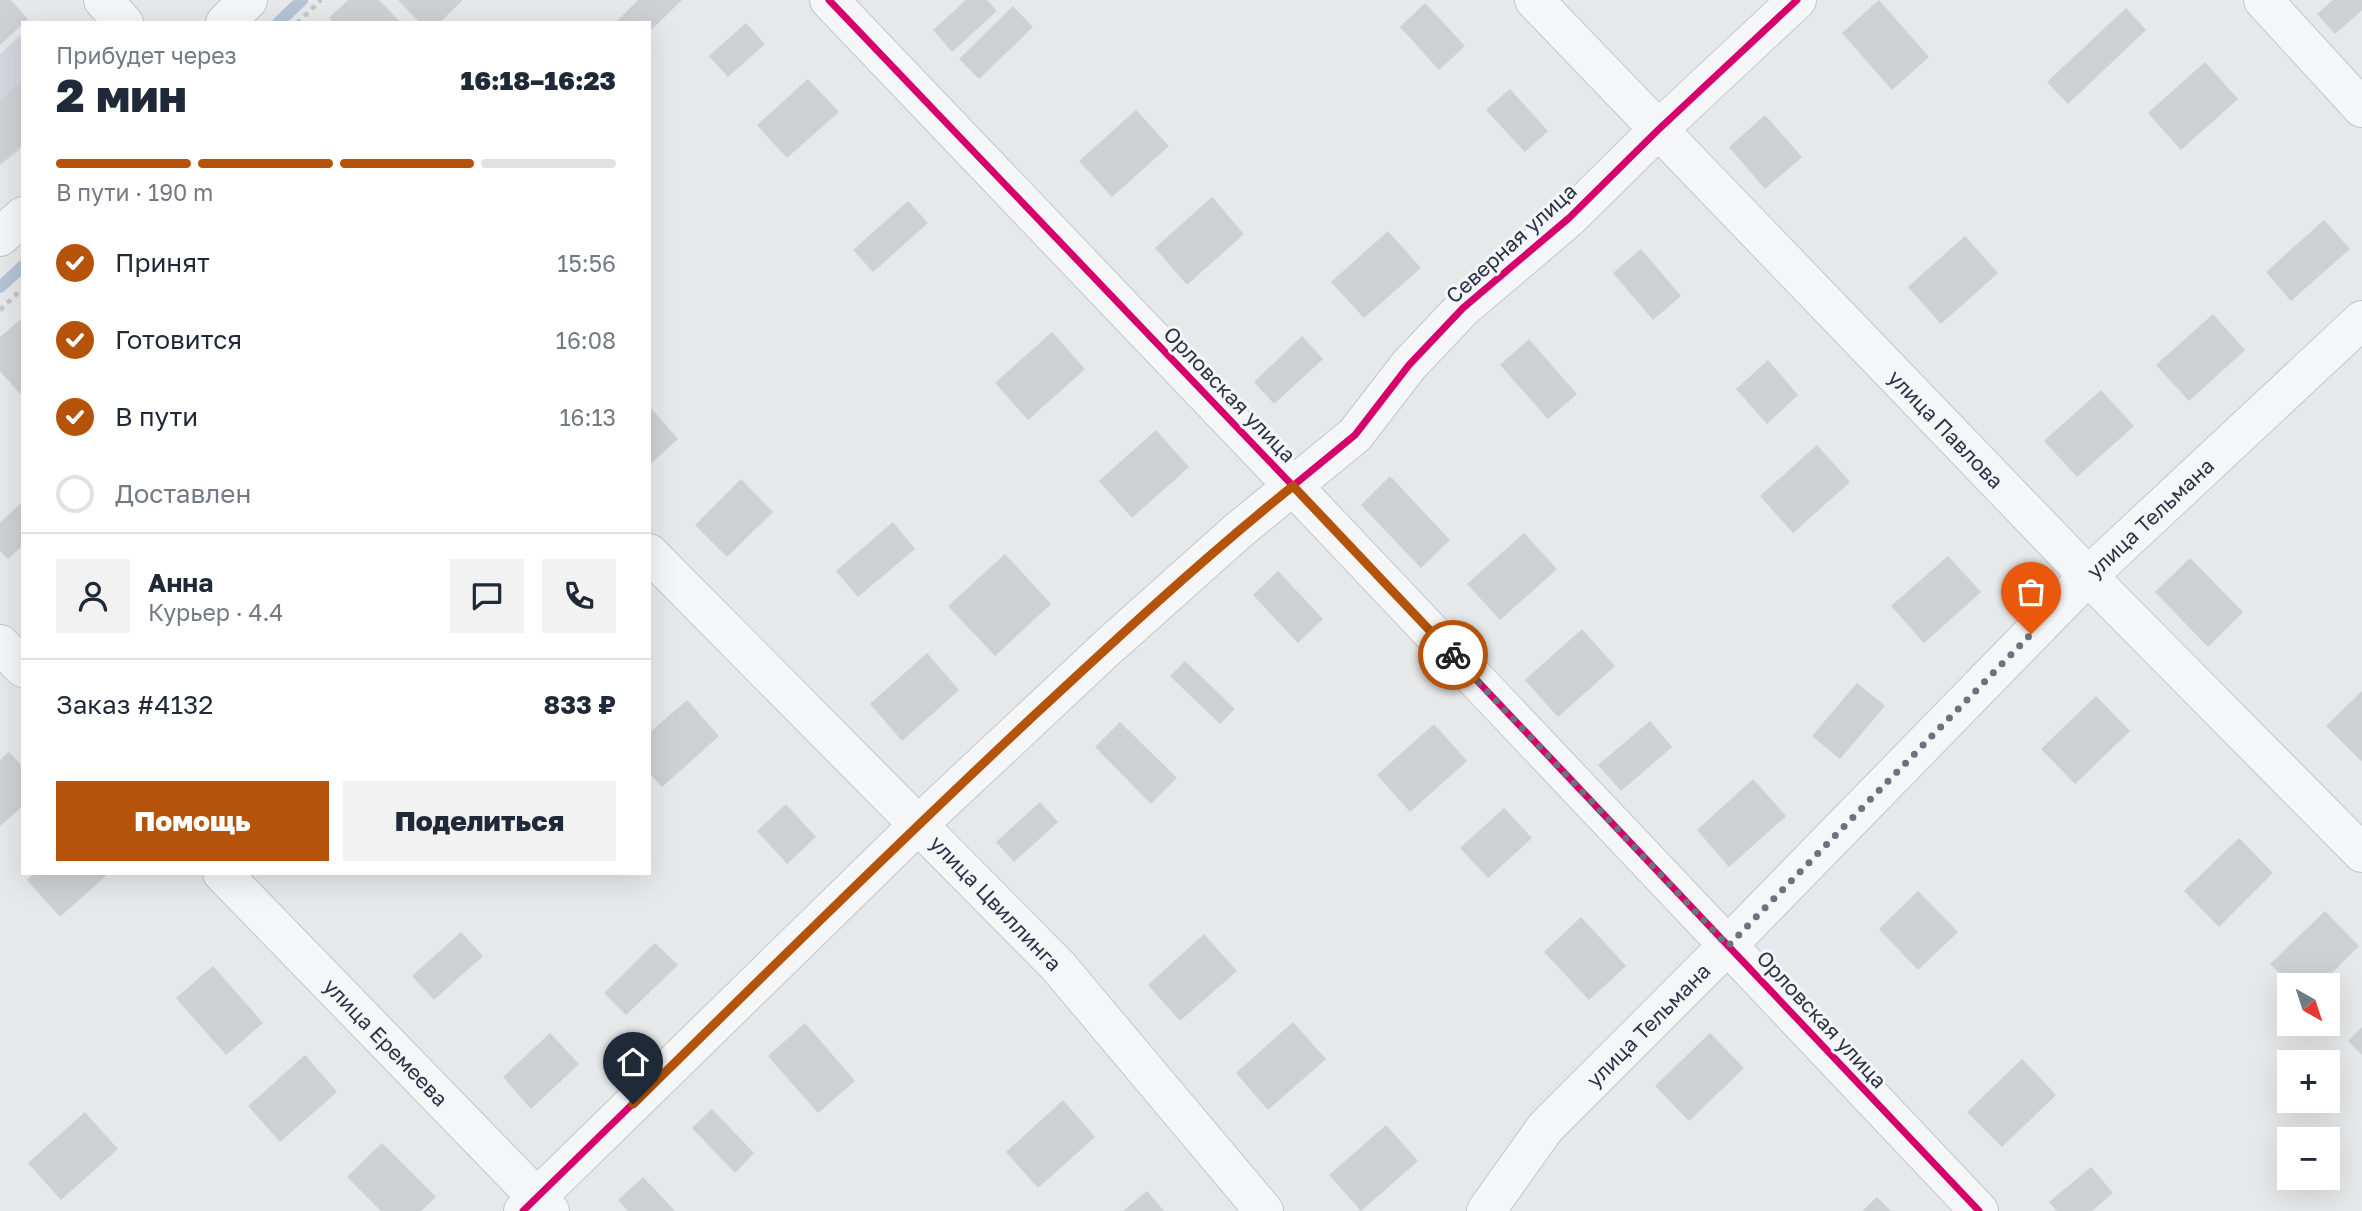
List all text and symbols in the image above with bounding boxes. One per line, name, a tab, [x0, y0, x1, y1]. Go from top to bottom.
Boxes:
text: Прибудет через	[56, 41, 237, 69]
text: 16:18–16:23	[460, 65, 616, 96]
text: 2 мин	[56, 67, 187, 122]
text: В пути · 190 m	[56, 178, 213, 206]
street label: Северная улица	[1440, 178, 1582, 308]
icon: check	[56, 244, 94, 282]
text: Принят	[115, 247, 210, 278]
text: 15:56	[557, 249, 616, 277]
icon: check	[56, 321, 94, 359]
street label: Орловская улица	[1159, 321, 1301, 467]
text: Готовится	[115, 324, 242, 355]
text: 16:08	[556, 326, 616, 354]
street label: улица Павлова	[1883, 364, 2009, 494]
icon: check	[56, 398, 94, 436]
text: В пути	[115, 401, 198, 432]
text: 16:13	[559, 403, 616, 431]
street label: улица Тельмана	[2081, 452, 2219, 584]
text: Доставлен	[115, 478, 251, 509]
button: person	[56, 559, 130, 633]
button: chat	[450, 559, 524, 633]
button: phone	[542, 559, 616, 633]
pin	[2001, 562, 2061, 634]
text: Анна	[148, 567, 213, 598]
icon: bag	[2012, 573, 2050, 611]
text: Курьер · 4.4	[148, 598, 283, 626]
courier	[1418, 620, 1488, 690]
icon: bike	[1434, 636, 1472, 674]
text: Заказ #4132	[56, 689, 213, 720]
text: 833 ₽	[544, 689, 616, 720]
button: Помощь	[56, 781, 329, 861]
button: Поделиться	[343, 781, 616, 861]
street label: улица Цвиллинга	[925, 830, 1067, 976]
street label: Орловская улица	[1751, 945, 1893, 1093]
street label: улица Тельмана	[1581, 958, 1715, 1092]
street label: улица Еремеева	[318, 973, 454, 1111]
north arrow	[2277, 973, 2340, 1036]
map controls	[2277, 973, 2340, 1190]
pin	[603, 1032, 663, 1104]
icon: home	[614, 1043, 652, 1081]
button: +	[2277, 1050, 2340, 1113]
button: −	[2277, 1127, 2340, 1190]

